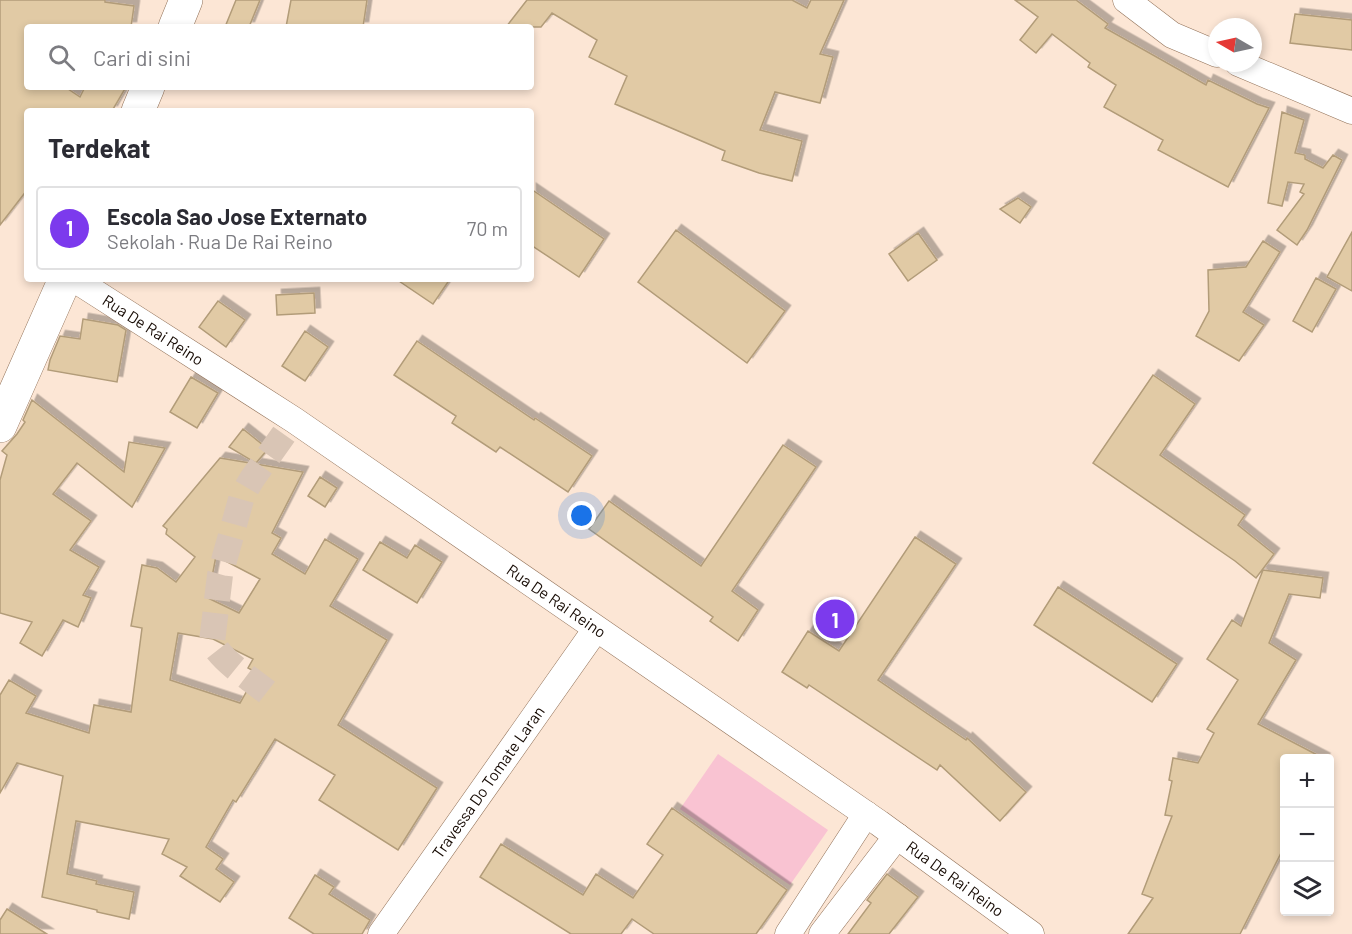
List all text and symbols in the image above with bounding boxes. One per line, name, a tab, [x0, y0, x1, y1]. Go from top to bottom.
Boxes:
north arrow	[1208, 18, 1262, 72]
search box	[24, 24, 534, 90]
icon: search	[45, 41, 78, 74]
text: Cari di sini	[93, 44, 191, 70]
text: Terdekat	[48, 132, 150, 163]
text: Escola Sao Jose Externato	[107, 203, 367, 229]
text: 1	[66, 216, 73, 240]
text: 70 m	[467, 216, 508, 240]
text: Sekolah · Rua De Rai Reino	[107, 229, 333, 253]
street label: Rua De Rai Reino	[99, 290, 207, 369]
your location	[567, 501, 596, 530]
street label: Rua De Rai Reino	[503, 560, 610, 641]
pin: 1	[816, 596, 854, 642]
street label: Travessa Do Tomate Laran	[428, 702, 548, 861]
map controls	[1280, 754, 1334, 916]
button: +	[1280, 754, 1334, 808]
button: −	[1280, 808, 1334, 862]
street label: Rua De Rai Reino	[903, 836, 1008, 920]
button: layers	[1280, 862, 1334, 916]

